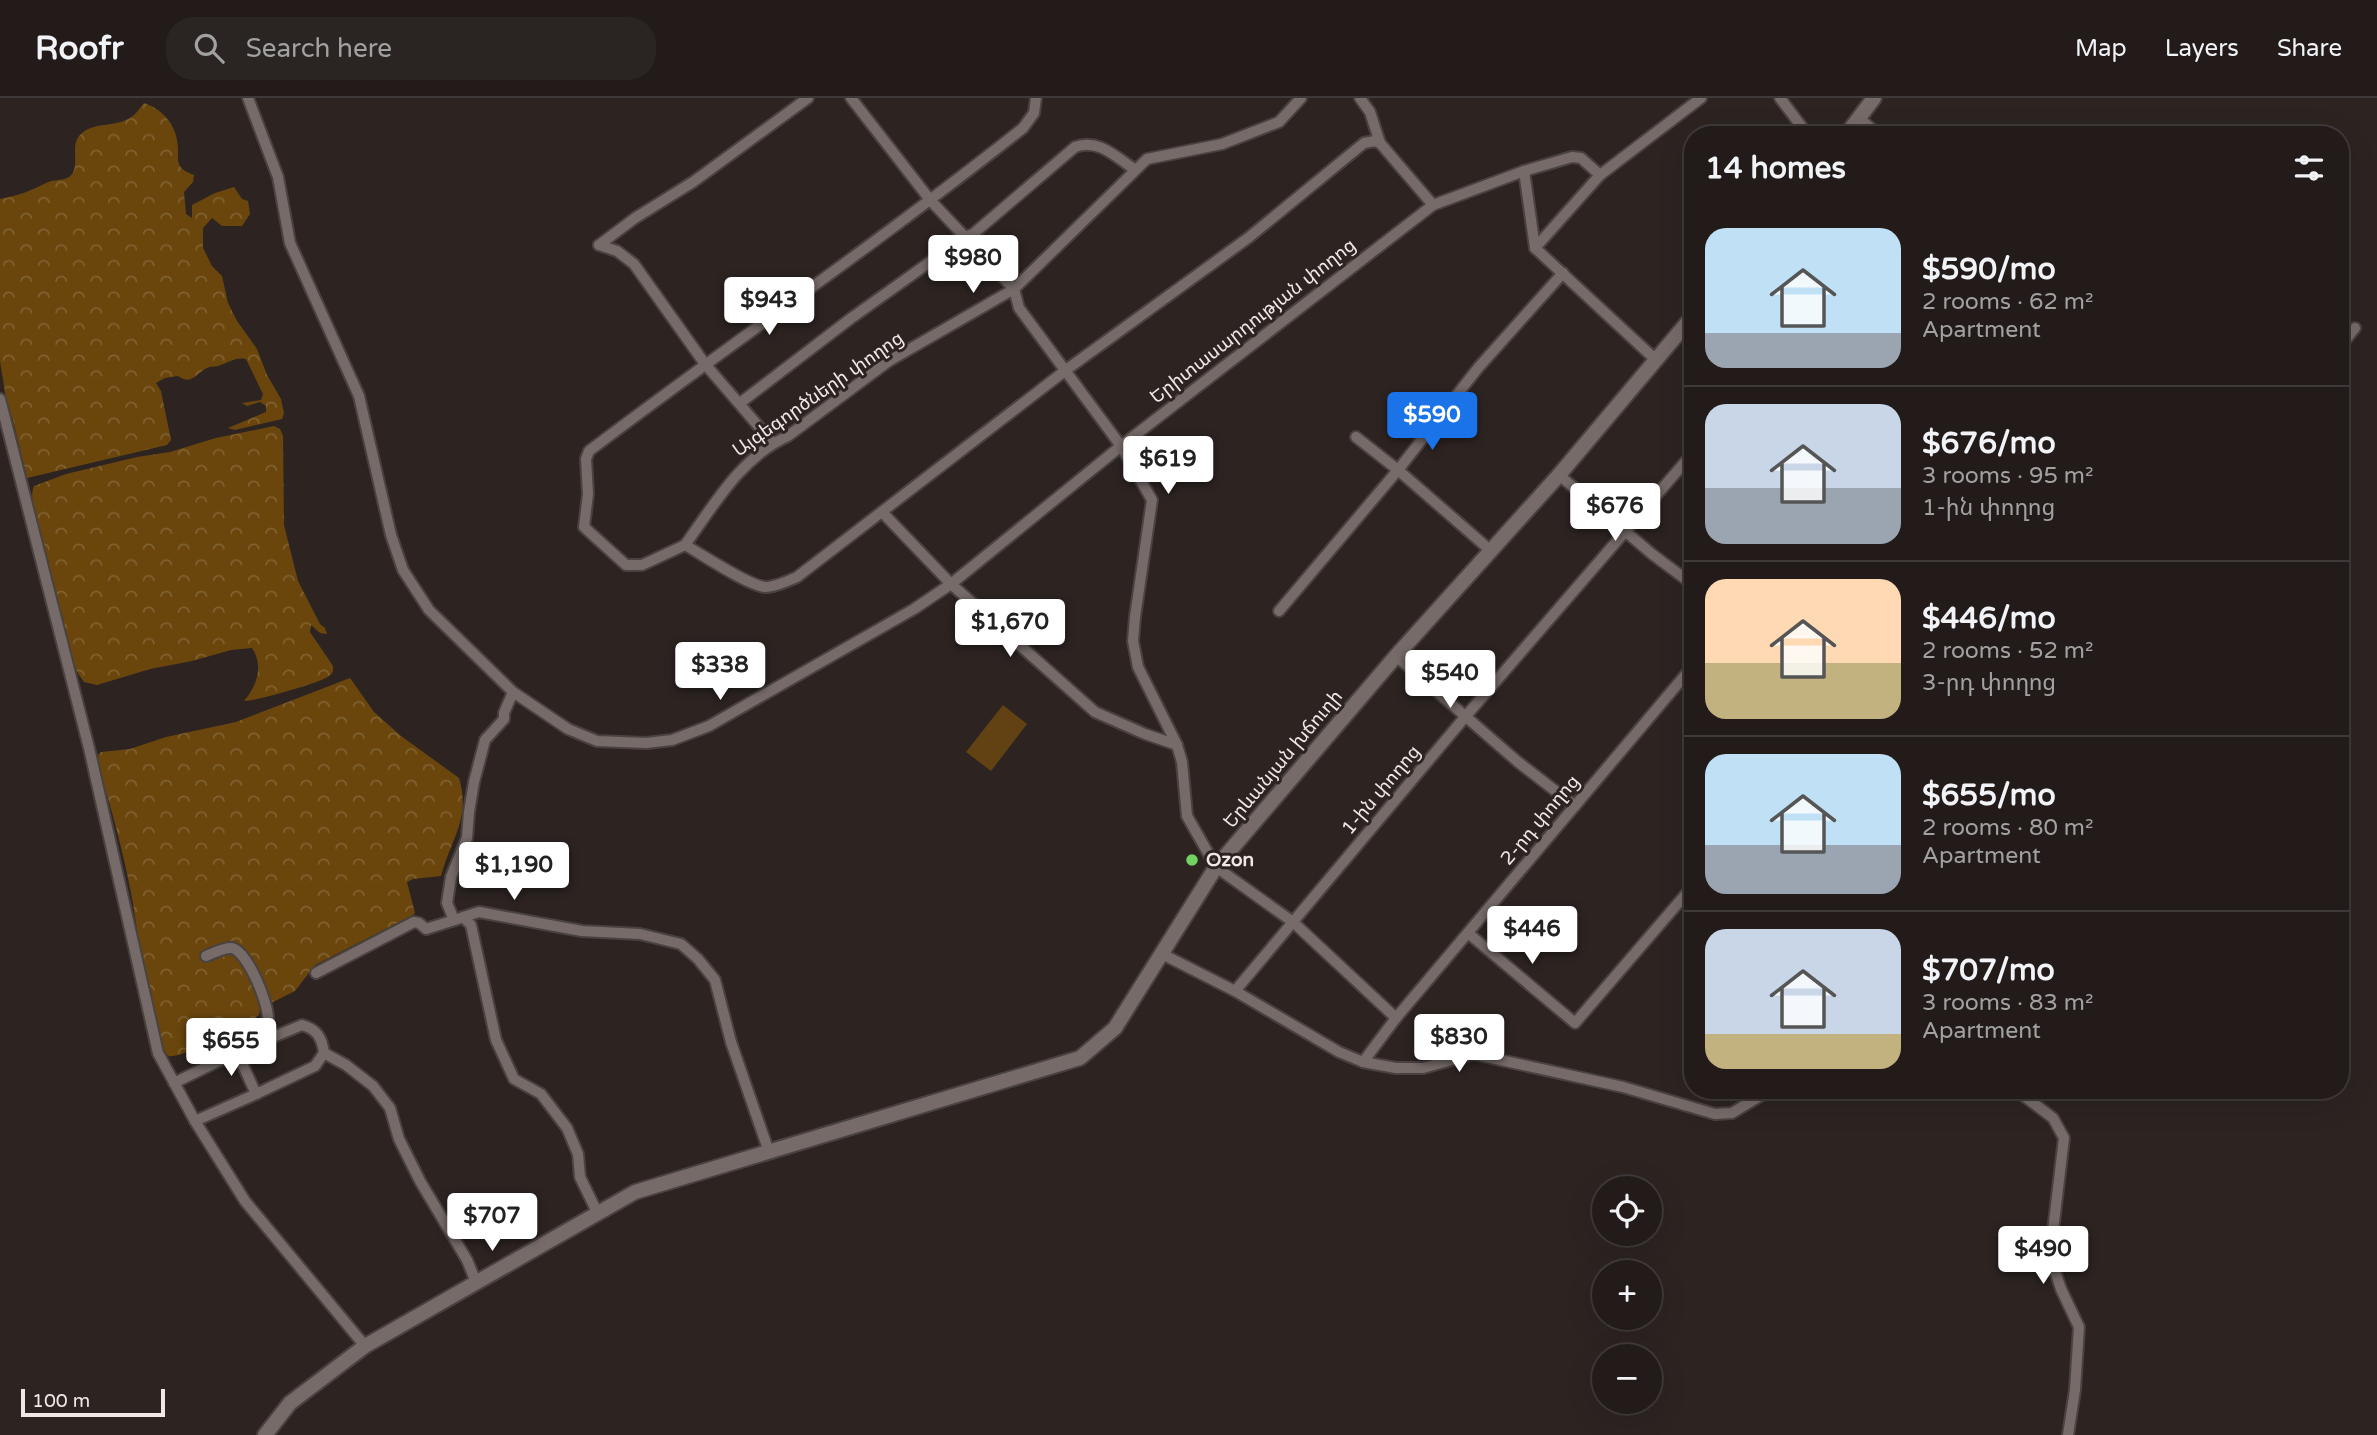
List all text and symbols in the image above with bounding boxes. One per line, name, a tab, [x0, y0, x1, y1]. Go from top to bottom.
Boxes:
search box	[166, 17, 656, 80]
text: Roofr	[35, 29, 124, 68]
icon: search	[190, 29, 228, 67]
text: Search here	[246, 33, 392, 64]
text: Map	[2075, 34, 2127, 63]
text: Layers	[2165, 34, 2239, 63]
text: Share	[2277, 34, 2342, 63]
icon: filters	[2290, 149, 2328, 187]
text: 14 homes	[1705, 150, 1846, 187]
street label: Երիտասարդության փողոց	[1146, 234, 1360, 408]
pin: $980	[932, 236, 1014, 295]
text: $980	[944, 244, 1002, 272]
text: $590/mo	[1922, 251, 2056, 288]
icon: home	[1761, 256, 1845, 340]
pin: $943	[728, 278, 810, 337]
text: $943	[740, 286, 798, 314]
text: 2 rooms · 62 m²	[1922, 288, 2093, 316]
text: Apartment	[1922, 316, 2041, 344]
street label: Այգեգործների փողոց	[728, 327, 908, 461]
pin: $590	[1391, 392, 1473, 452]
text: $590	[1403, 401, 1461, 429]
text: $676/mo	[1922, 425, 2056, 462]
icon: home	[1761, 432, 1845, 516]
pin: $619	[1127, 436, 1209, 496]
text: $619	[1139, 445, 1197, 473]
text: 3 rooms · 95 m²	[1922, 462, 2093, 490]
pin: $676	[1574, 484, 1656, 543]
text: $676	[1586, 492, 1644, 520]
text: 1-ին փողոց	[1922, 494, 2055, 522]
pin: $1,670	[953, 600, 1067, 659]
text: $446/mo	[1922, 600, 2056, 637]
icon: home	[1761, 607, 1845, 691]
text: $1,670	[971, 608, 1049, 636]
text: 2 rooms · 52 m²	[1922, 637, 2093, 665]
pin: $338	[679, 642, 761, 702]
pin: $540	[1409, 650, 1491, 710]
text: $338	[691, 651, 749, 679]
text: $540	[1421, 659, 1479, 687]
text: 3-րդ փողոց	[1922, 669, 2056, 697]
street label: Երևանյան խճուղի	[1219, 686, 1347, 832]
street label: 1-ին փողոց	[1337, 741, 1425, 839]
street label: 2-րդ փողոց	[1496, 770, 1584, 870]
text: $655/mo	[1922, 777, 2056, 814]
icon: home	[1761, 782, 1845, 866]
text: 2 rooms · 80 m²	[1922, 814, 2093, 842]
pin: $1,190	[457, 842, 571, 902]
text: Apartment	[1922, 842, 2041, 870]
place label: Ozon	[1206, 849, 1254, 871]
text: $1,190	[475, 851, 553, 879]
marker: Ozon	[1184, 852, 1200, 868]
pin: $446	[1491, 906, 1573, 966]
text: $446	[1503, 915, 1561, 943]
text: $707/mo	[1922, 952, 2055, 989]
icon: home	[1761, 957, 1845, 1041]
text: 3 rooms · 83 m²	[1922, 989, 2093, 1017]
pin: $830	[1418, 1014, 1500, 1074]
text: Apartment	[1922, 1017, 2041, 1045]
pin: $655	[190, 1018, 272, 1078]
text: $830	[1430, 1023, 1488, 1051]
text: $655	[202, 1027, 260, 1055]
map controls	[1592, 1176, 1662, 1414]
button: locate	[1592, 1176, 1662, 1246]
pin: $707	[451, 1194, 533, 1253]
text: $707	[463, 1202, 521, 1230]
pin: $490	[2002, 1226, 2084, 1286]
text: $490	[2014, 1235, 2072, 1263]
button: +	[1592, 1260, 1662, 1330]
button: −	[1592, 1344, 1662, 1414]
scale bar	[21, 1386, 164, 1418]
text: 100 m	[32, 1390, 90, 1412]

